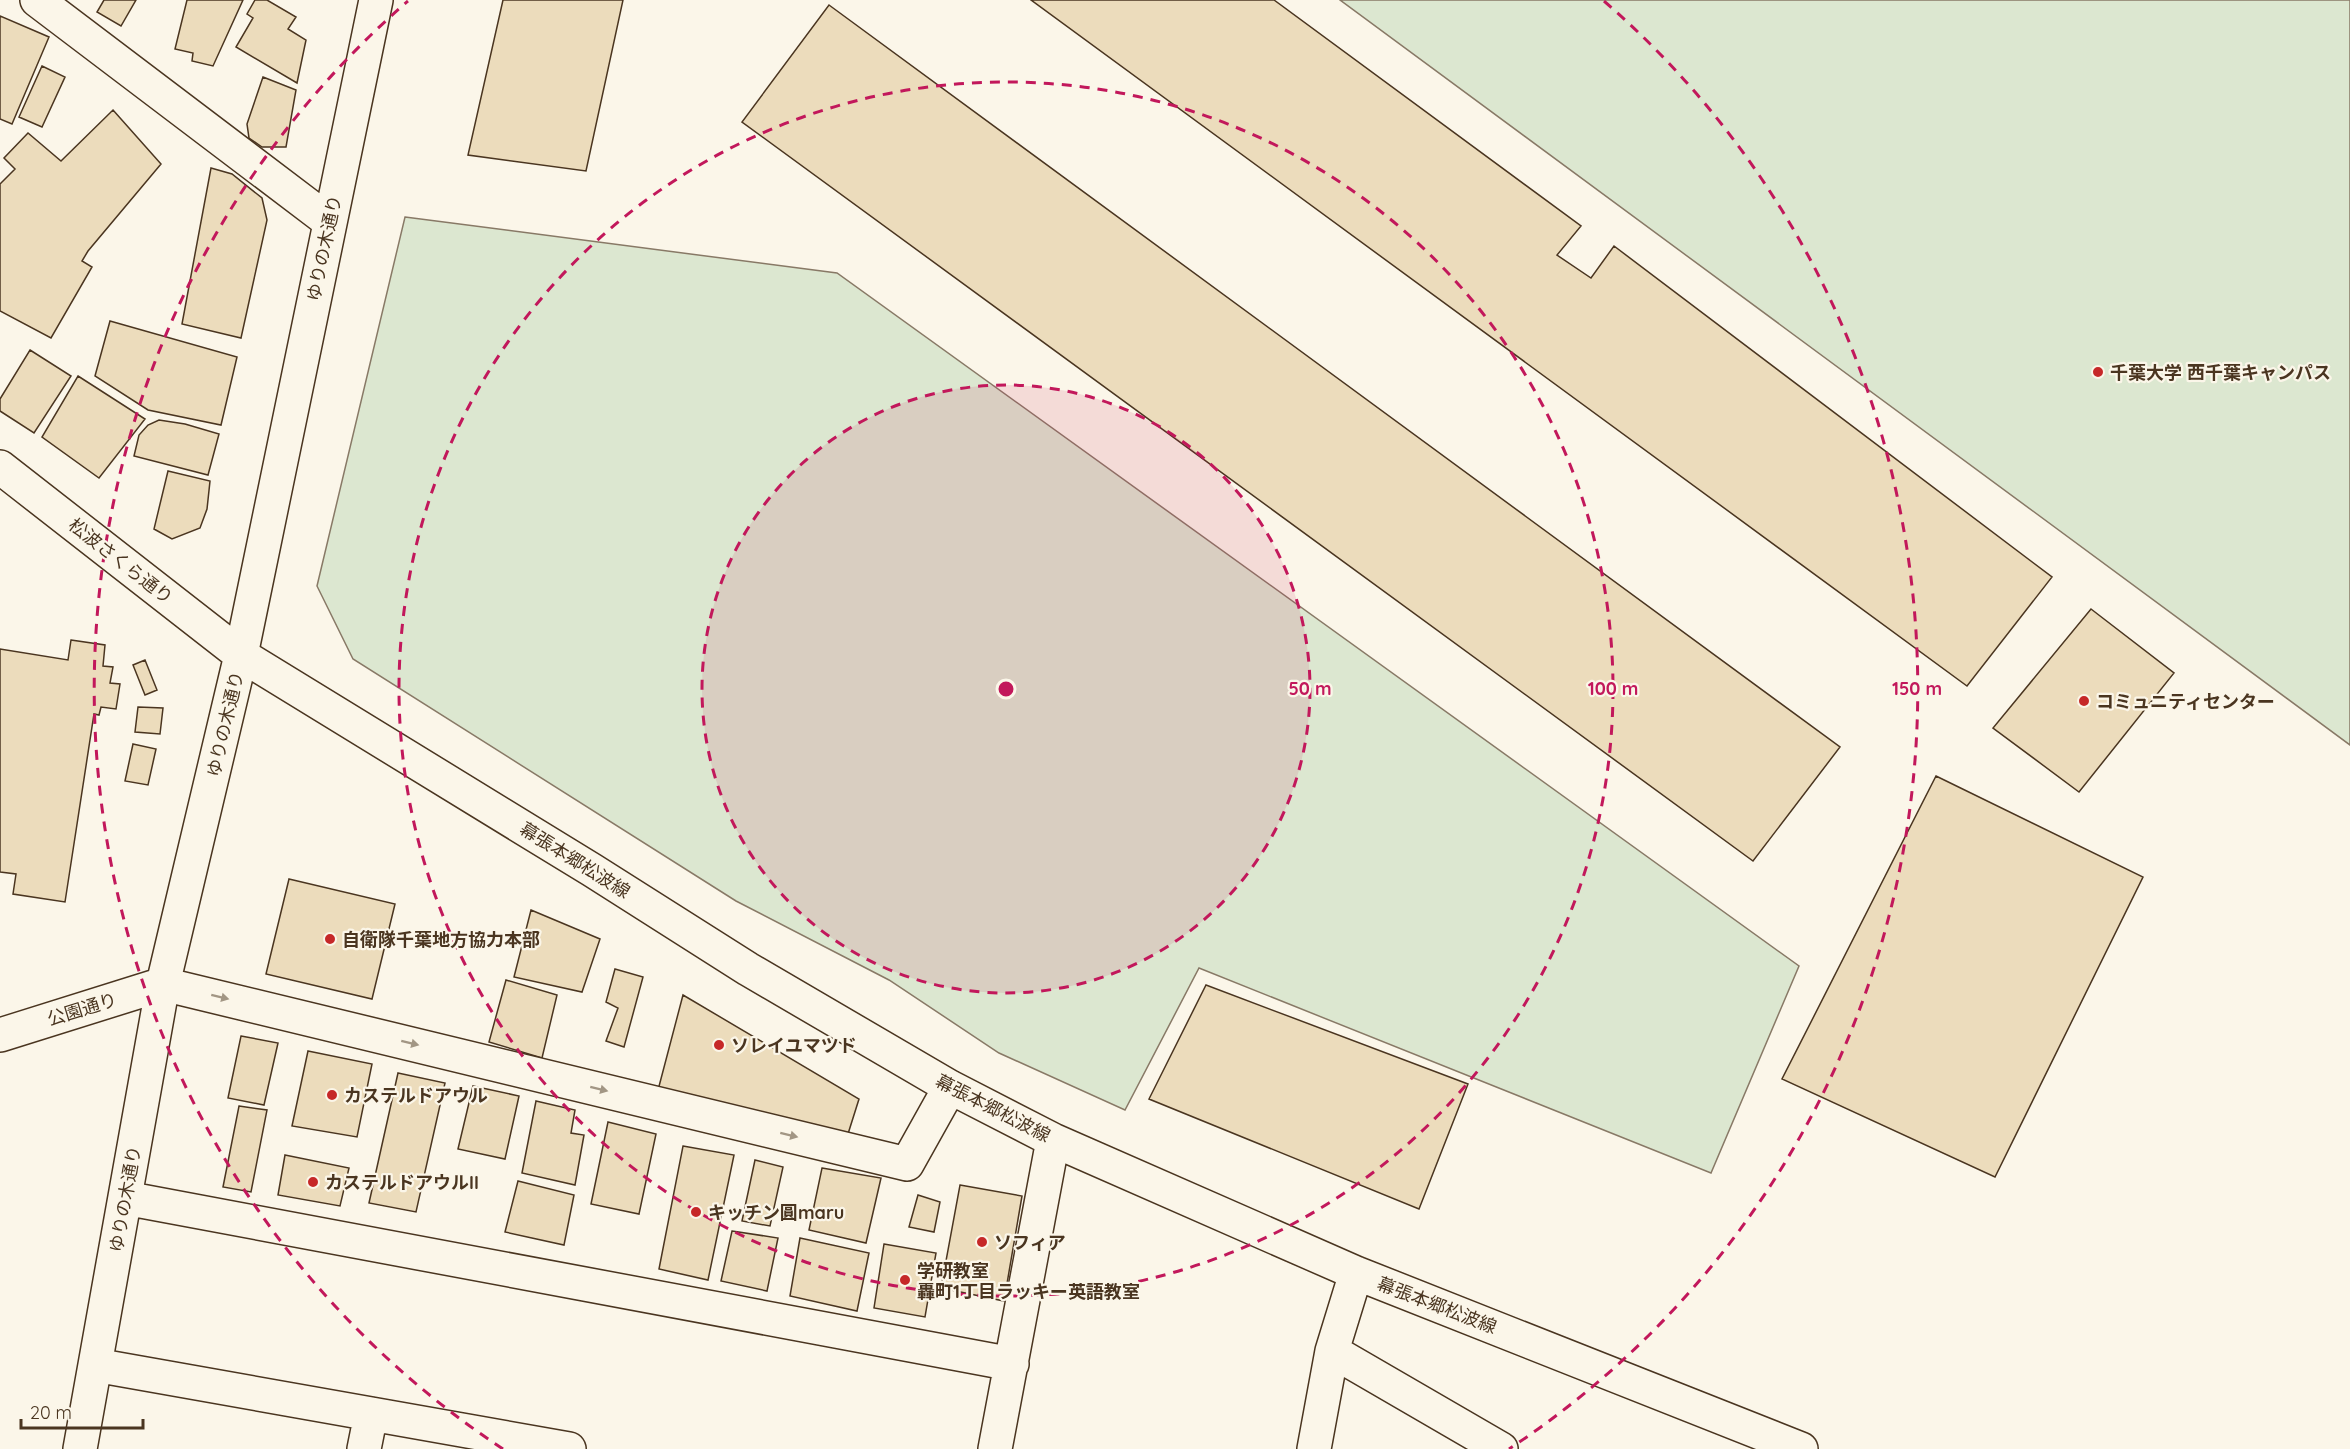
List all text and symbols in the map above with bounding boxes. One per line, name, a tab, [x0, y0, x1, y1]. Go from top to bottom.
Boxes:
street label: ゆりの木通り	[302, 193, 346, 303]
place label: 千葉大学 西千葉キャンパス	[2110, 361, 2331, 384]
marker: 千葉大学 西千葉キャンパス	[2091, 365, 2105, 379]
street label: 松波さくら通り	[64, 513, 178, 609]
street label: ゆりの木通り	[202, 669, 248, 779]
text: 50 m	[1288, 677, 1332, 700]
text: 100 m	[1588, 677, 1638, 700]
text: 150 m	[1892, 677, 1942, 700]
centre of rings	[996, 679, 1016, 699]
place label: コミュニティセンター	[2096, 690, 2275, 713]
marker: コミュニティセンター	[2077, 694, 2091, 708]
street label: 幕張本郷松波線	[515, 817, 635, 903]
place label: 自衛隊千葉地方協力本部	[342, 928, 540, 951]
marker: 自衛隊千葉地方協力本部	[323, 932, 337, 946]
street label: 公園通り	[44, 987, 120, 1031]
one-way arrow	[211, 993, 229, 1003]
place label: ソレイユマツド	[731, 1034, 857, 1057]
marker: ソレイユマツド	[712, 1038, 726, 1052]
one-way arrow	[401, 1039, 419, 1049]
street label: 幕張本郷松波線	[932, 1069, 1054, 1147]
place label: カステルドアウル	[344, 1084, 488, 1107]
one-way arrow	[590, 1085, 608, 1095]
marker: カステルドアウル	[325, 1088, 339, 1102]
one-way arrow	[780, 1131, 798, 1141]
street label: ゆりの木通り	[104, 1144, 146, 1254]
place label: カステルドアウルII	[325, 1171, 479, 1194]
marker: カステルドアウルII	[306, 1175, 320, 1189]
place label: キッチン圓maru	[708, 1201, 844, 1224]
marker: キッチン圓maru	[689, 1205, 703, 1219]
place label: ソフィア	[994, 1231, 1066, 1254]
marker: ソフィア	[975, 1235, 989, 1249]
place label: 学研教室 轟町1丁目ラッキー英語教室	[917, 1259, 1140, 1303]
street label: 幕張本郷松波線	[1374, 1272, 1500, 1338]
marker: 学研教室 轟町1丁目ラッキー英語教室	[898, 1273, 912, 1287]
scale bar	[21, 1392, 142, 1430]
text: 20 m	[30, 1401, 72, 1424]

